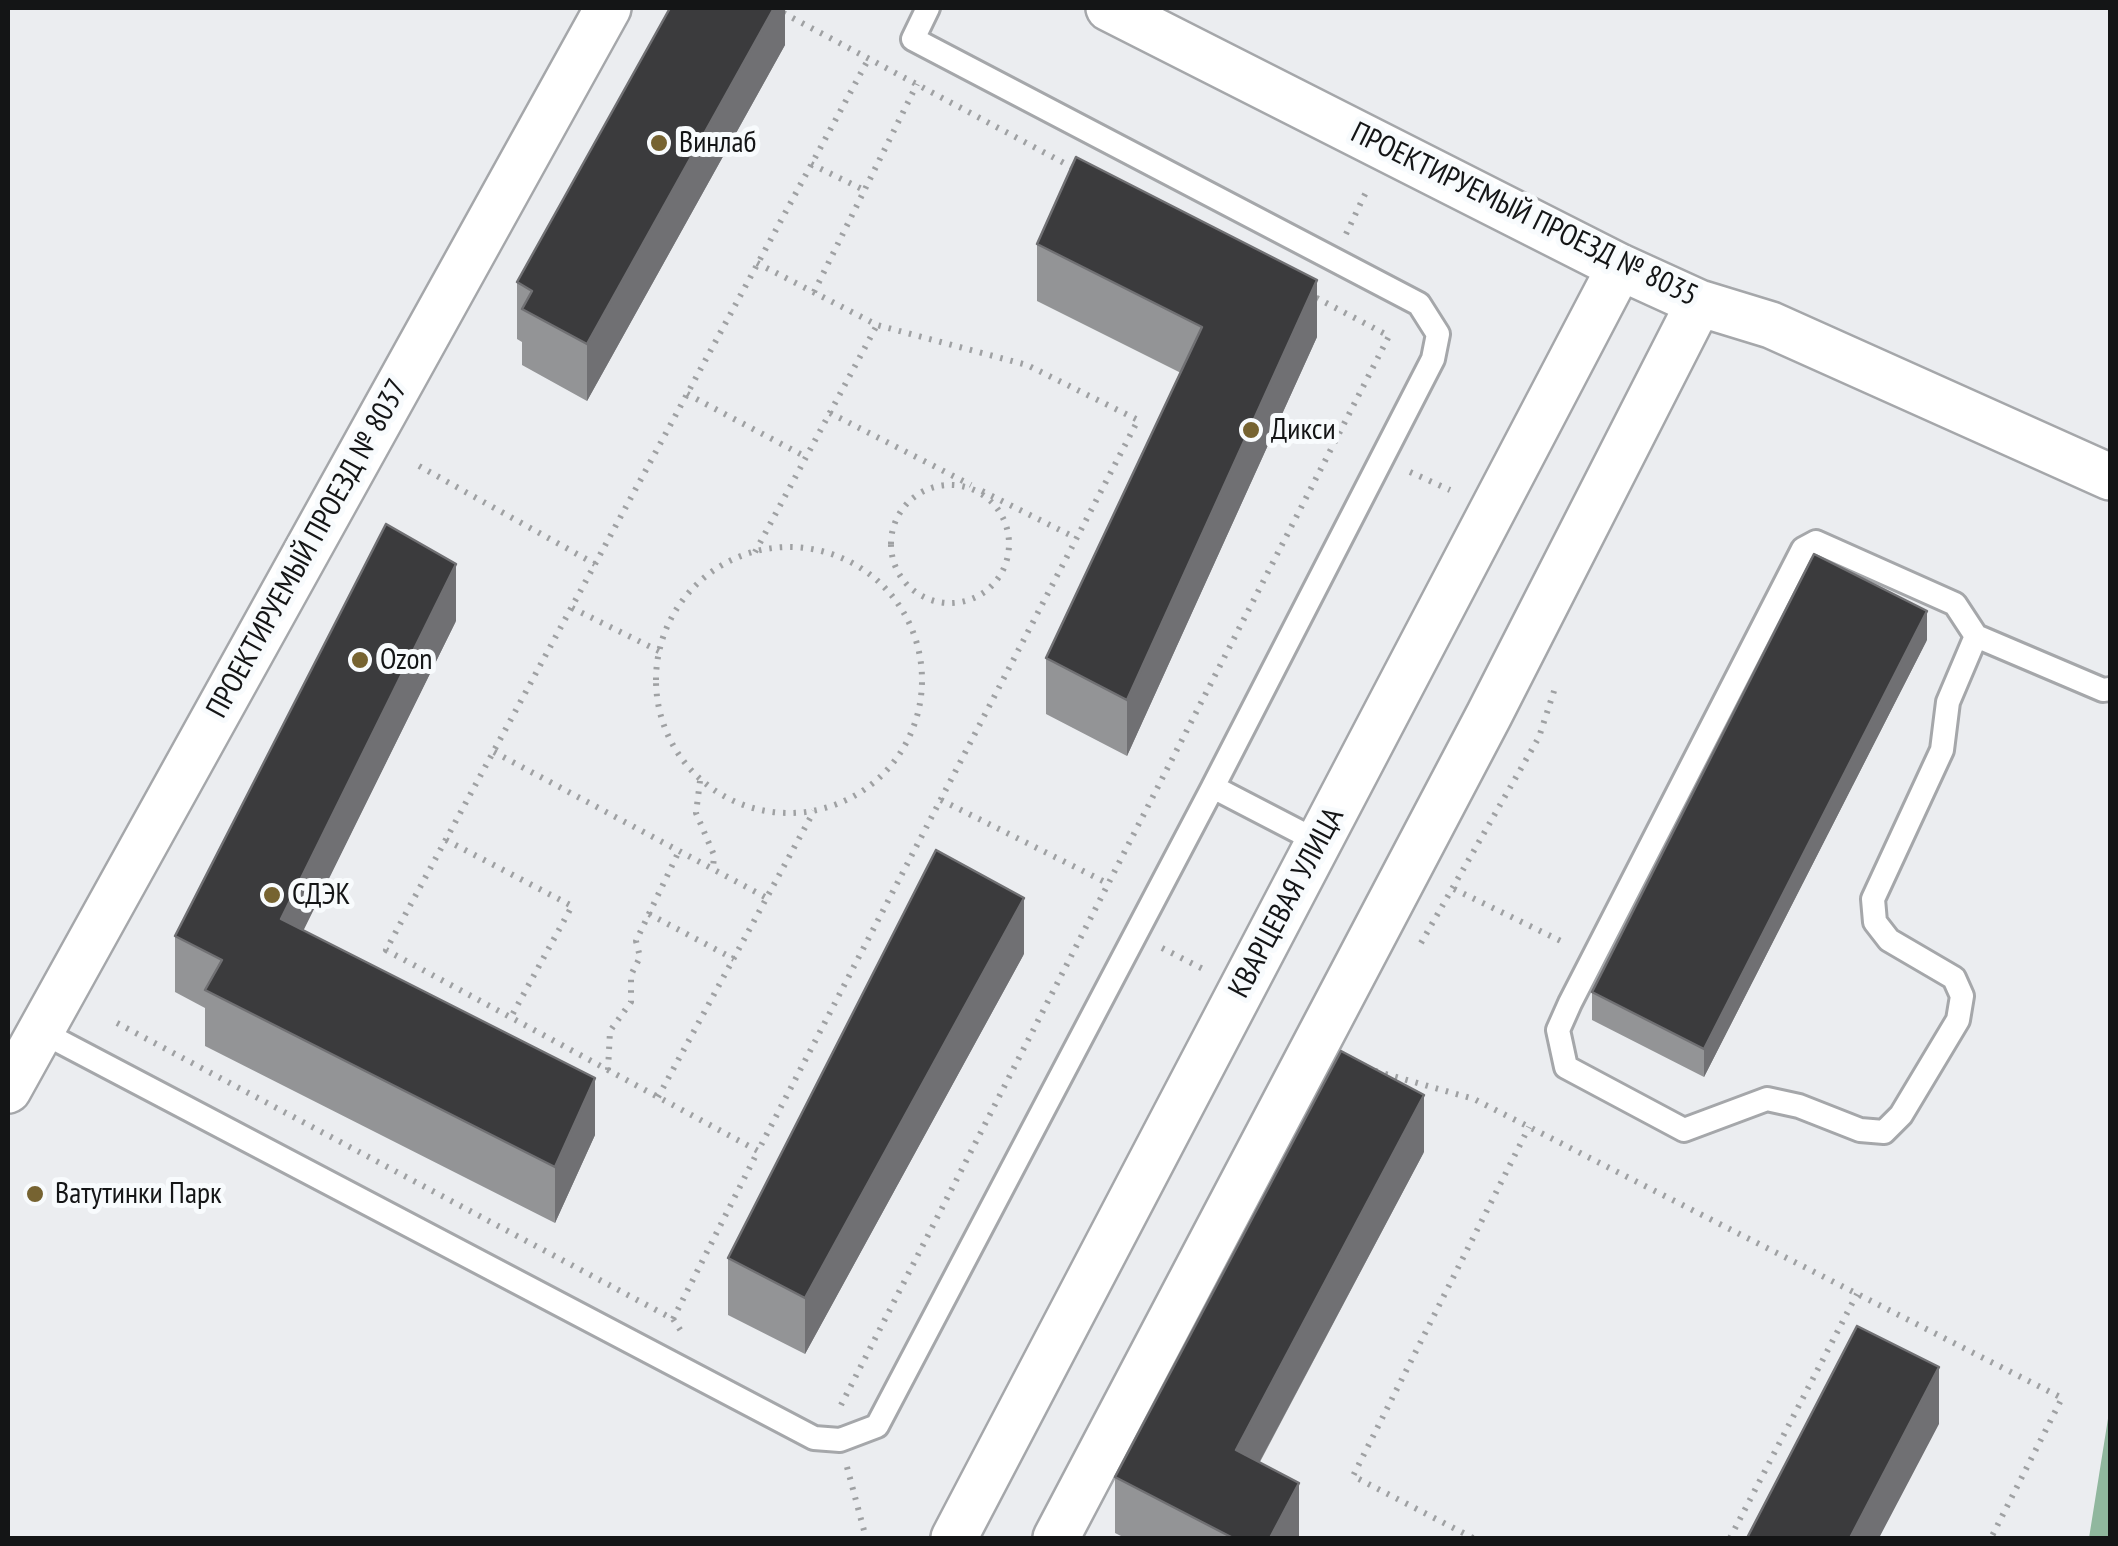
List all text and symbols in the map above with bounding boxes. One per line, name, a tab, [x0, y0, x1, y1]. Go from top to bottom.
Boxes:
street label: ПРОЕКТИРУЕМЫЙ ПРОЕЗД № 8035	[1345, 115, 1703, 315]
place label: Винлаб	[679, 125, 756, 161]
marker: Винлаб	[648, 132, 670, 154]
street label: ПРОЕКТИРУЕМЫЙ ПРОЕЗД № 8037	[200, 374, 416, 724]
place label: Дикси	[1271, 412, 1336, 448]
marker: Дикси	[1240, 419, 1262, 441]
place label: Ozon	[380, 642, 433, 678]
marker: Ozon	[349, 649, 371, 671]
street label: КВАРЦЕВАЯ УЛИЦА	[1222, 802, 1352, 1004]
place label: СДЭК	[292, 877, 350, 913]
marker: СДЭК	[261, 884, 283, 906]
place label: Ватутинки Парк	[55, 1176, 222, 1212]
marker: Ватутинки Парк	[24, 1183, 46, 1205]

